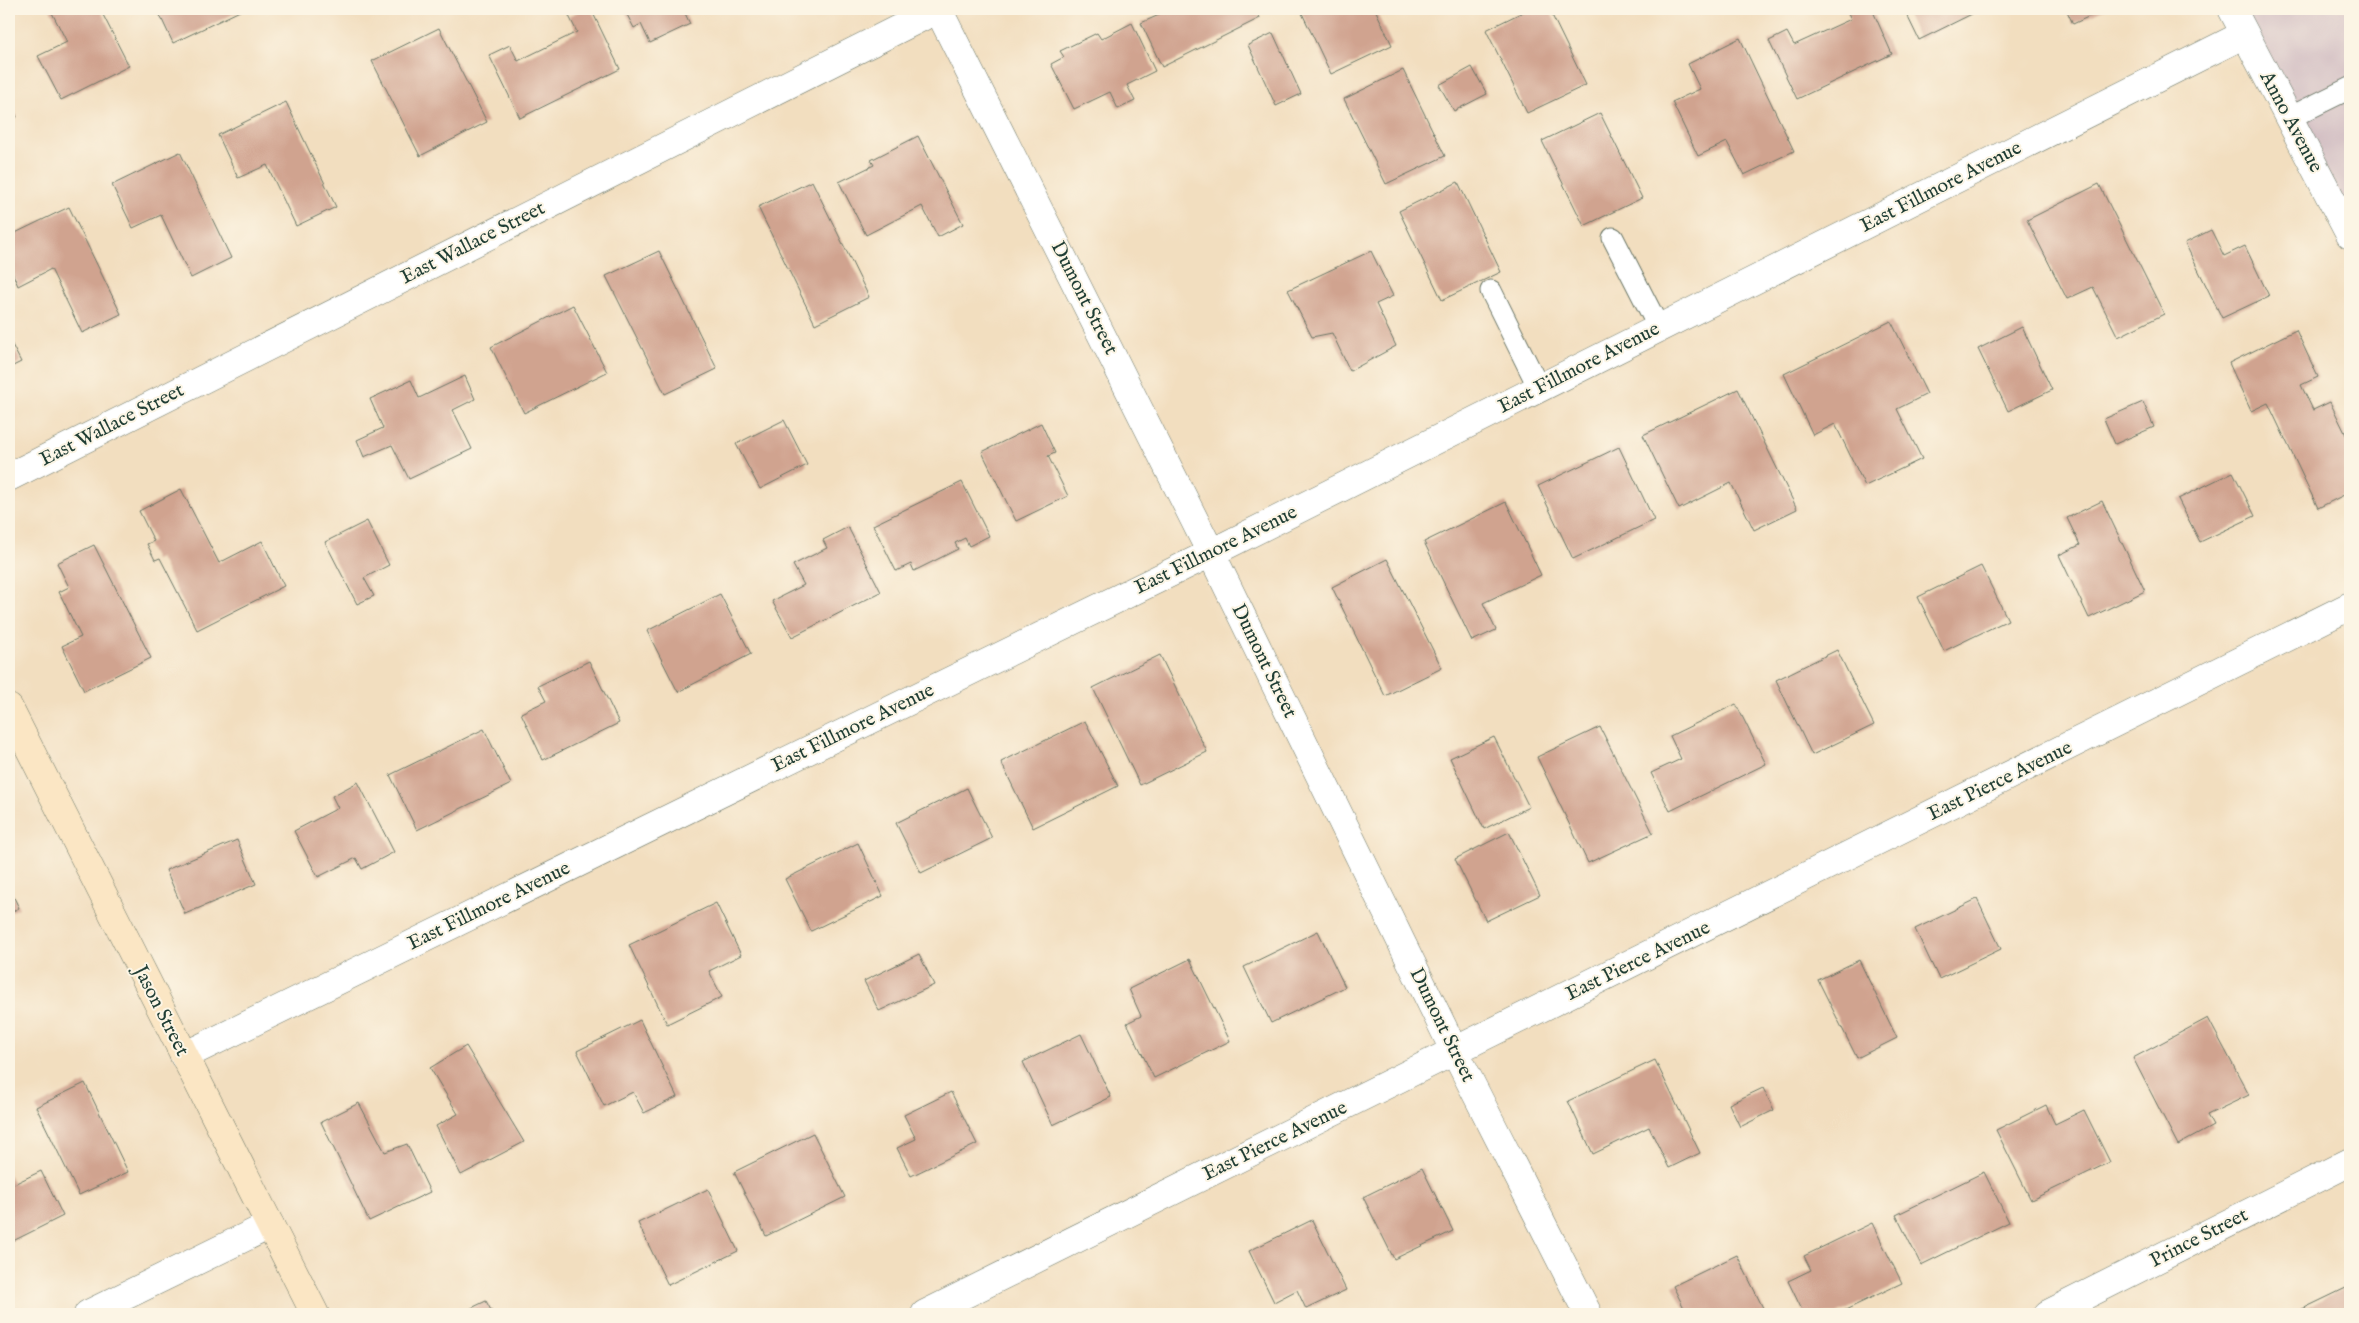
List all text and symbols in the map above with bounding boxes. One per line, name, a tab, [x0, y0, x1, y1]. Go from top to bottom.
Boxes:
street label: Anno Avenue	[2253, 66, 2328, 177]
street label: East Fillmore Avenue	[1856, 135, 2026, 239]
street label: East Wallace Street	[397, 196, 549, 290]
street label: Dumont Street	[1045, 237, 1123, 359]
street label: East Fillmore Avenue	[1494, 316, 1664, 420]
street label: East Wallace Street	[36, 378, 188, 472]
street label: East Fillmore Avenue	[1131, 500, 1301, 600]
street label: Dumont Street	[1226, 600, 1302, 722]
street label: East Fillmore Avenue	[768, 678, 938, 778]
street label: East Pierce Avenue	[1924, 735, 2076, 827]
street label: East Fillmore Avenue	[404, 856, 574, 956]
street label: East Pierce Avenue	[1562, 915, 1714, 1007]
street label: Jason Street	[127, 960, 195, 1061]
street label: Dumont Street	[1404, 964, 1480, 1086]
street label: East Pierce Avenue	[1199, 1095, 1351, 1187]
street label: Prince Street	[2146, 1203, 2252, 1273]

